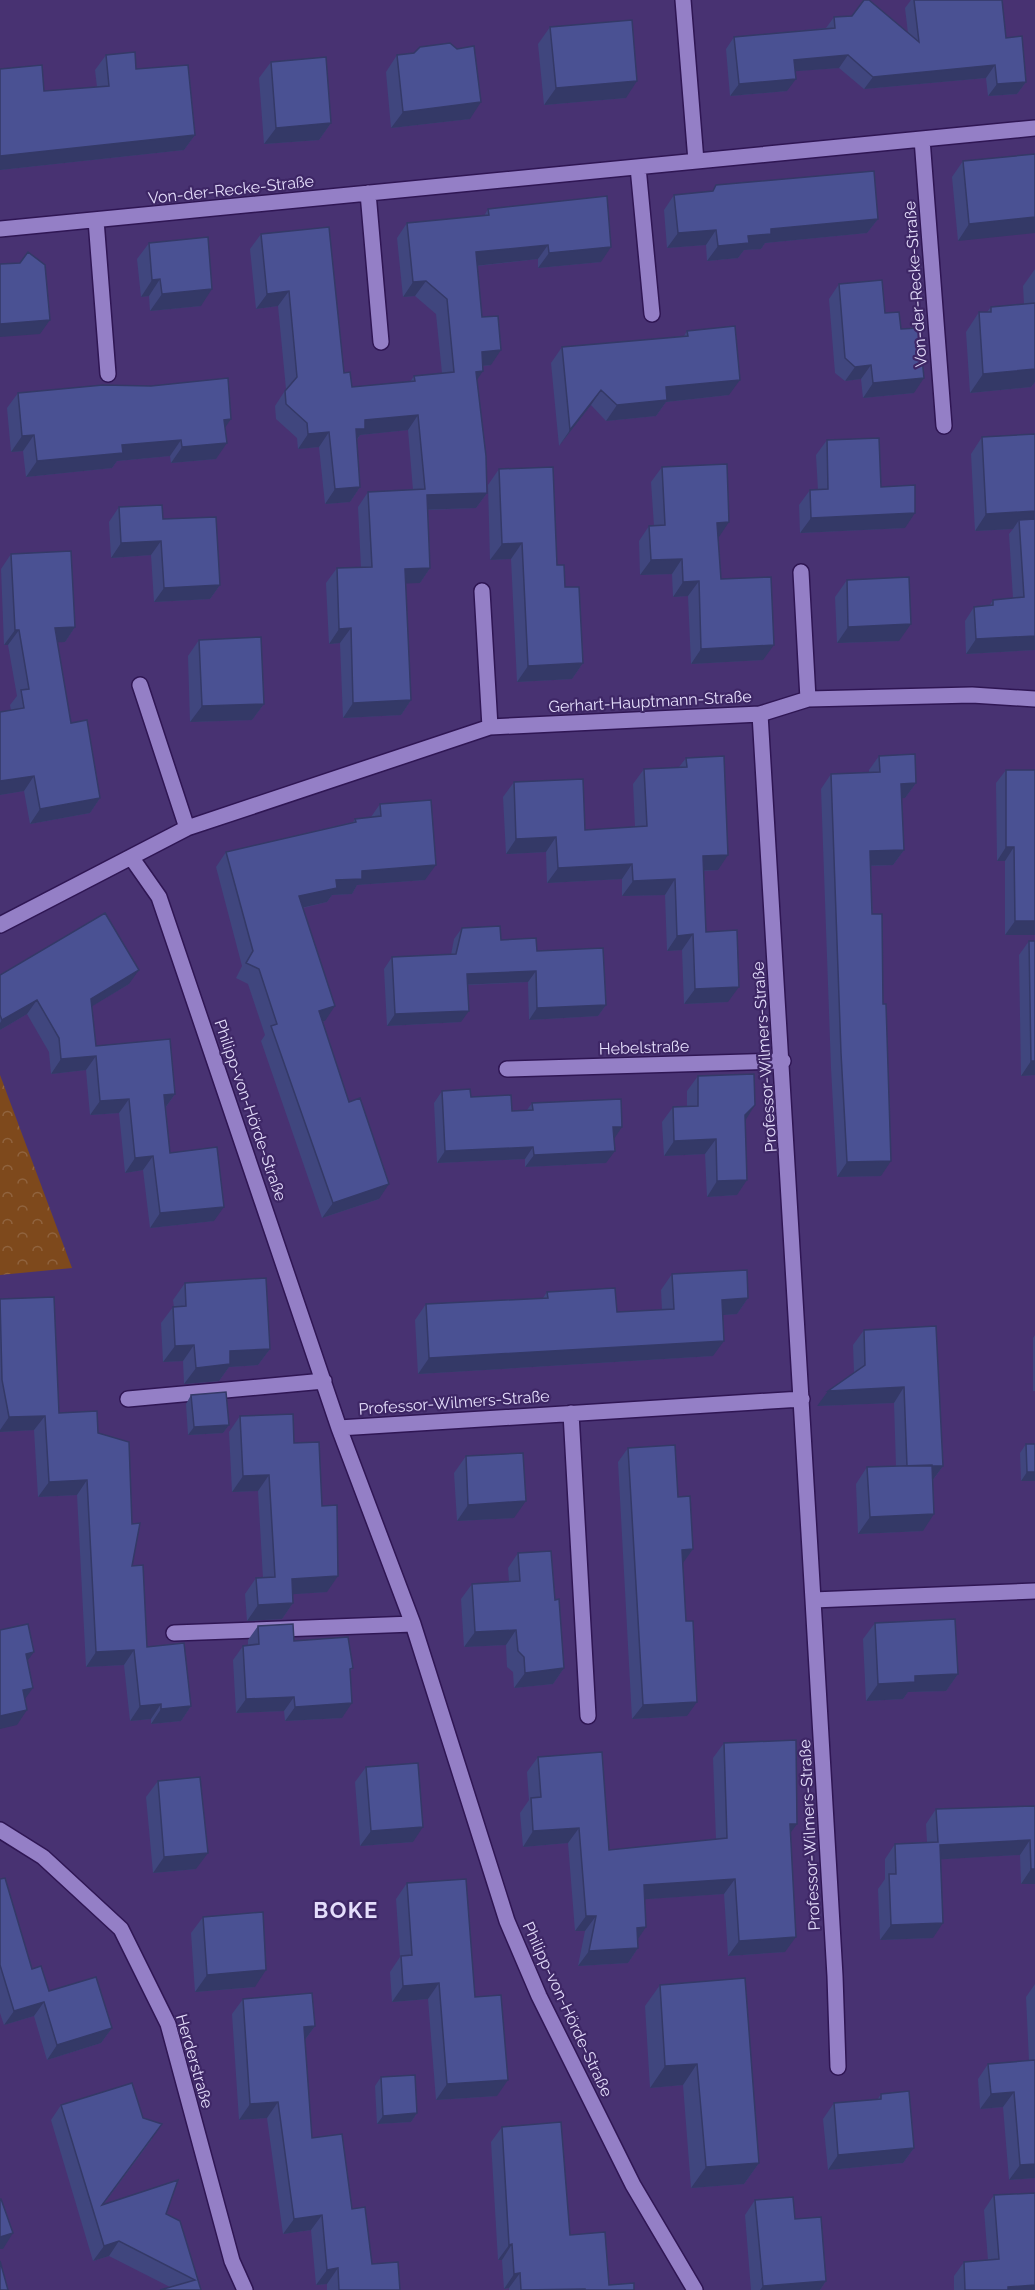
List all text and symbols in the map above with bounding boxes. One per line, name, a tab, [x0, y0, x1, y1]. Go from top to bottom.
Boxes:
street label: Von-der-Recke-Straße	[147, 171, 315, 208]
street label: Von-der-Recke-Straße	[900, 200, 931, 368]
street label: Gerhart-Hauptmann-Straße	[548, 687, 752, 716]
street label: Professor-Wilmers-Straße	[748, 961, 781, 1153]
street label: Philipp-von-Hörde-Straße	[210, 1017, 291, 1203]
street label: Hebelstraße	[599, 1036, 689, 1059]
street label: Professor-Wilmers-Straße	[358, 1386, 550, 1419]
street label: Professor-Wilmers-Straße	[795, 1739, 824, 1931]
district label: BOKE	[313, 1897, 379, 1923]
street label: Philipp-von-Hörde-Straße	[519, 1919, 616, 2100]
street label: Herderstraße	[172, 2012, 217, 2110]

